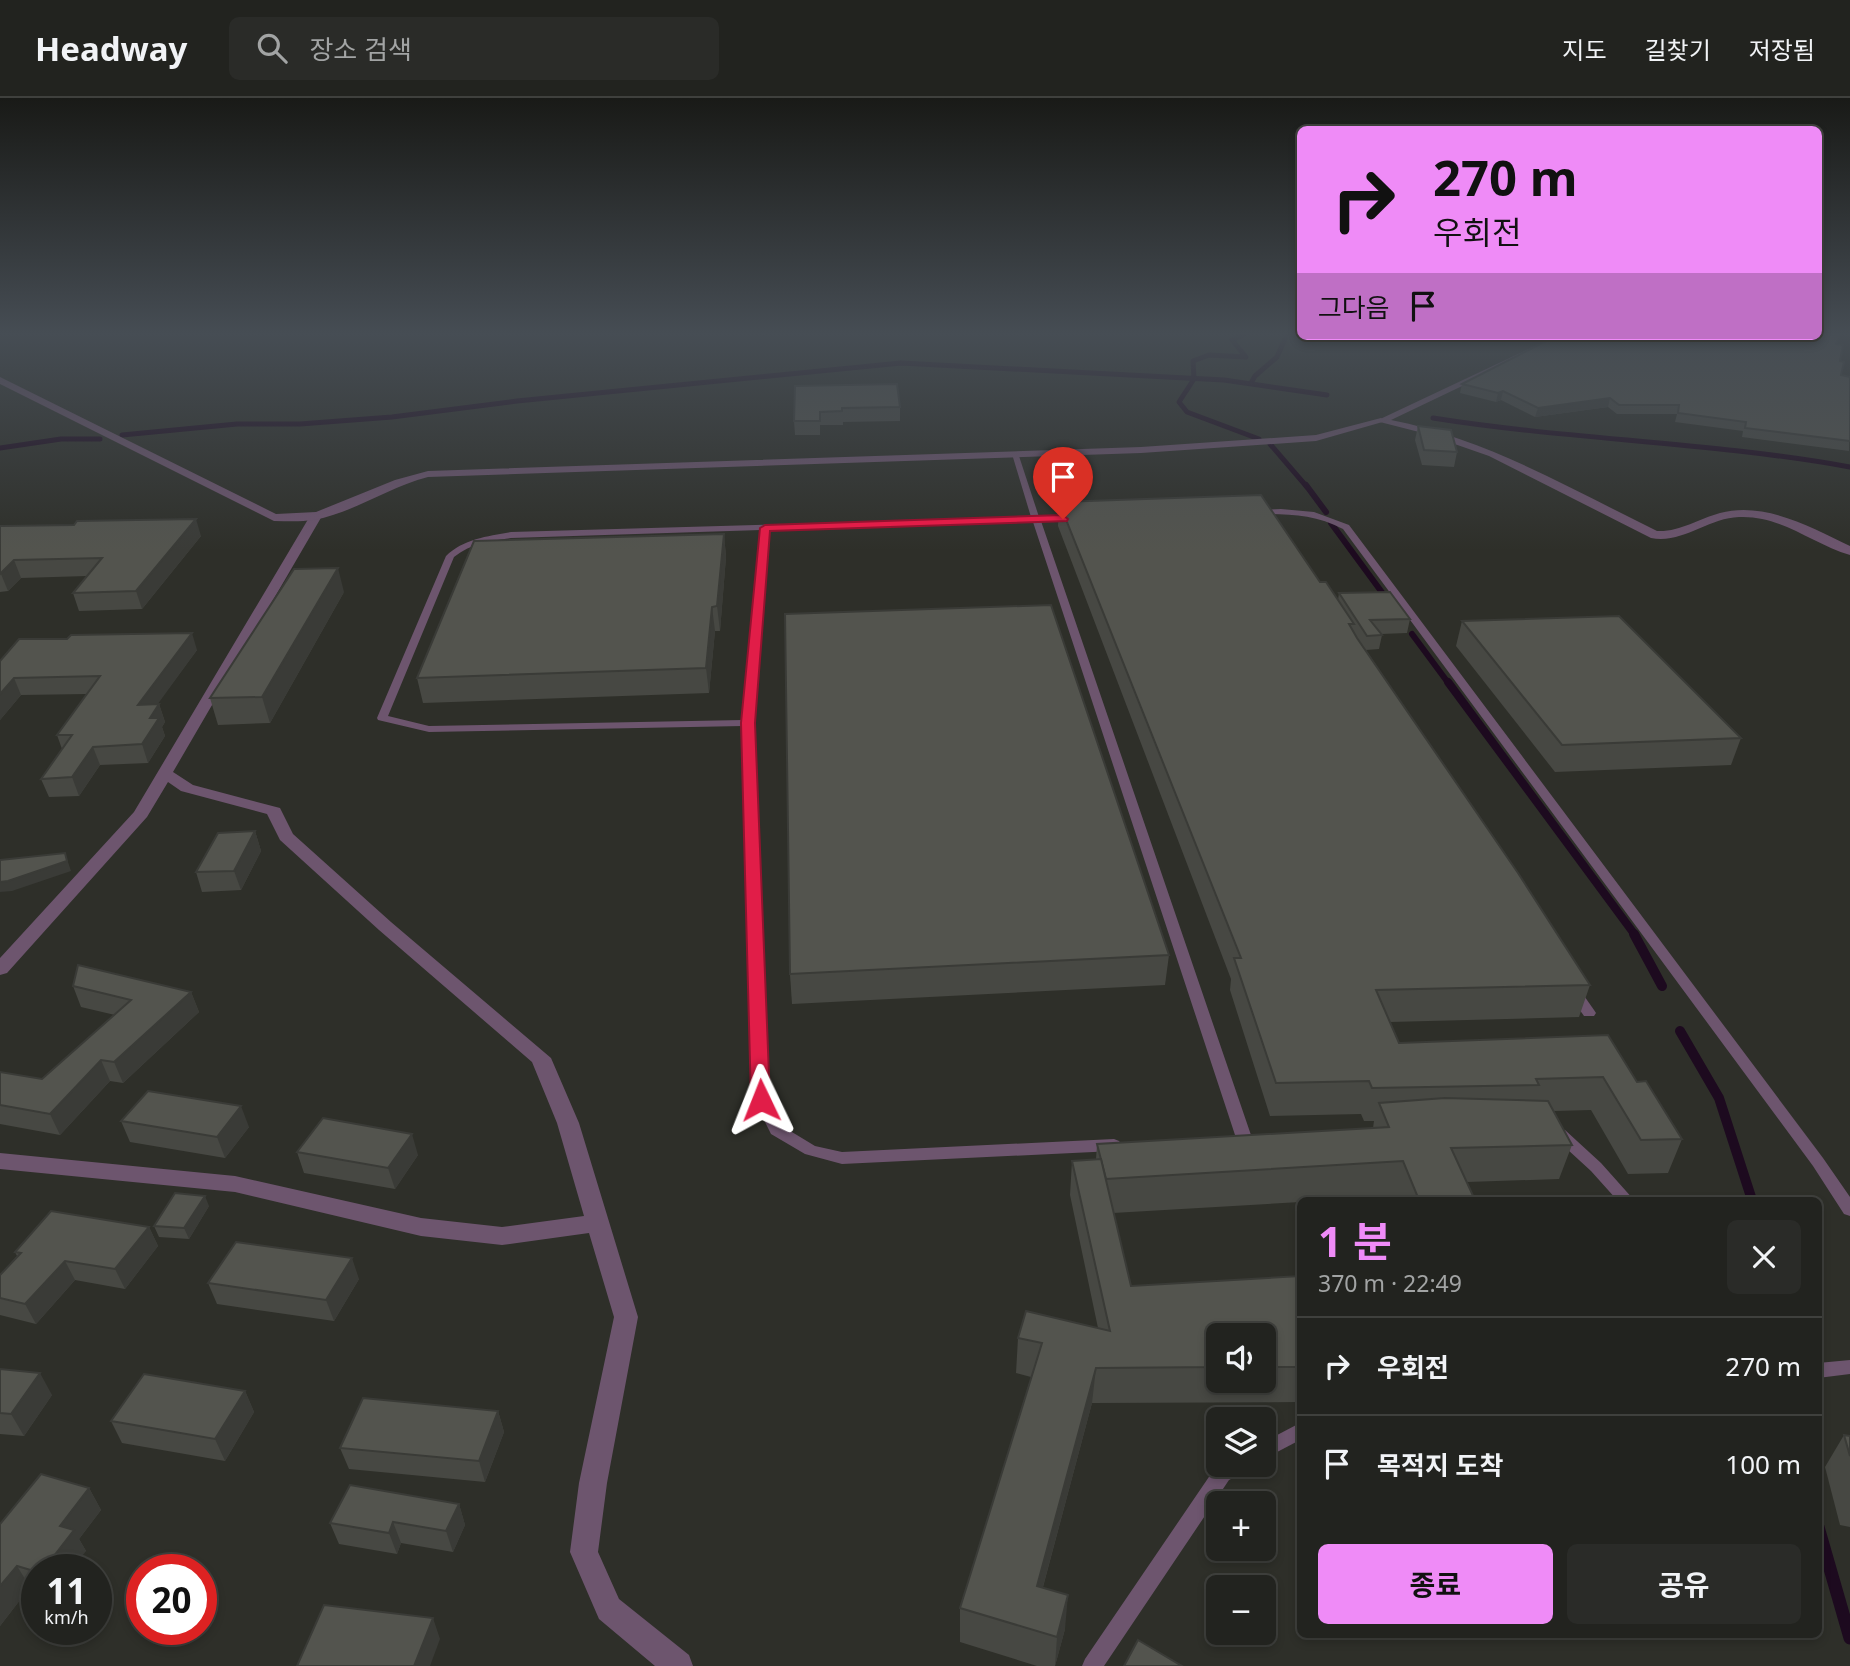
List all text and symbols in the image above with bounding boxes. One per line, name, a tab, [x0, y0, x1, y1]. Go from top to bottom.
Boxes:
search box	[229, 17, 719, 80]
text: Headway	[35, 26, 187, 71]
icon: search	[253, 29, 291, 67]
text: 장소 검색	[309, 31, 412, 67]
text: 지도	[1562, 33, 1607, 66]
text: 길찾기	[1645, 33, 1711, 66]
text: 저장됨	[1749, 33, 1815, 66]
text: 270 m	[1433, 144, 1578, 210]
icon: right	[1318, 154, 1409, 245]
text: 우회전	[1433, 210, 1521, 253]
icon: arrive	[1404, 287, 1442, 325]
text: 그다음	[1318, 289, 1390, 325]
pin	[1033, 447, 1093, 519]
icon: arrive	[1044, 458, 1082, 496]
position arrow	[724, 1063, 798, 1137]
text: 1 분	[1318, 1212, 1392, 1269]
button: close	[1727, 1220, 1801, 1294]
text: 370 m · 22:49	[1318, 1267, 1462, 1299]
map controls	[1206, 1323, 1276, 1645]
button: sound	[1206, 1323, 1276, 1393]
icon: right	[1318, 1347, 1356, 1385]
text: 270 m	[1725, 1348, 1801, 1384]
text: 우회전	[1377, 1349, 1449, 1385]
button: layers	[1206, 1407, 1276, 1477]
icon: arrive	[1318, 1445, 1356, 1483]
text: 100 m	[1725, 1446, 1801, 1482]
text: 목적지 도착	[1377, 1447, 1503, 1483]
button: +	[1206, 1491, 1276, 1561]
button: 종료	[1318, 1544, 1553, 1624]
button: 공유	[1567, 1544, 1801, 1624]
speed limit sign: 20	[126, 1554, 217, 1645]
text: 11	[46, 1567, 87, 1614]
button: −	[1206, 1575, 1276, 1645]
text: km/h	[44, 1605, 89, 1629]

